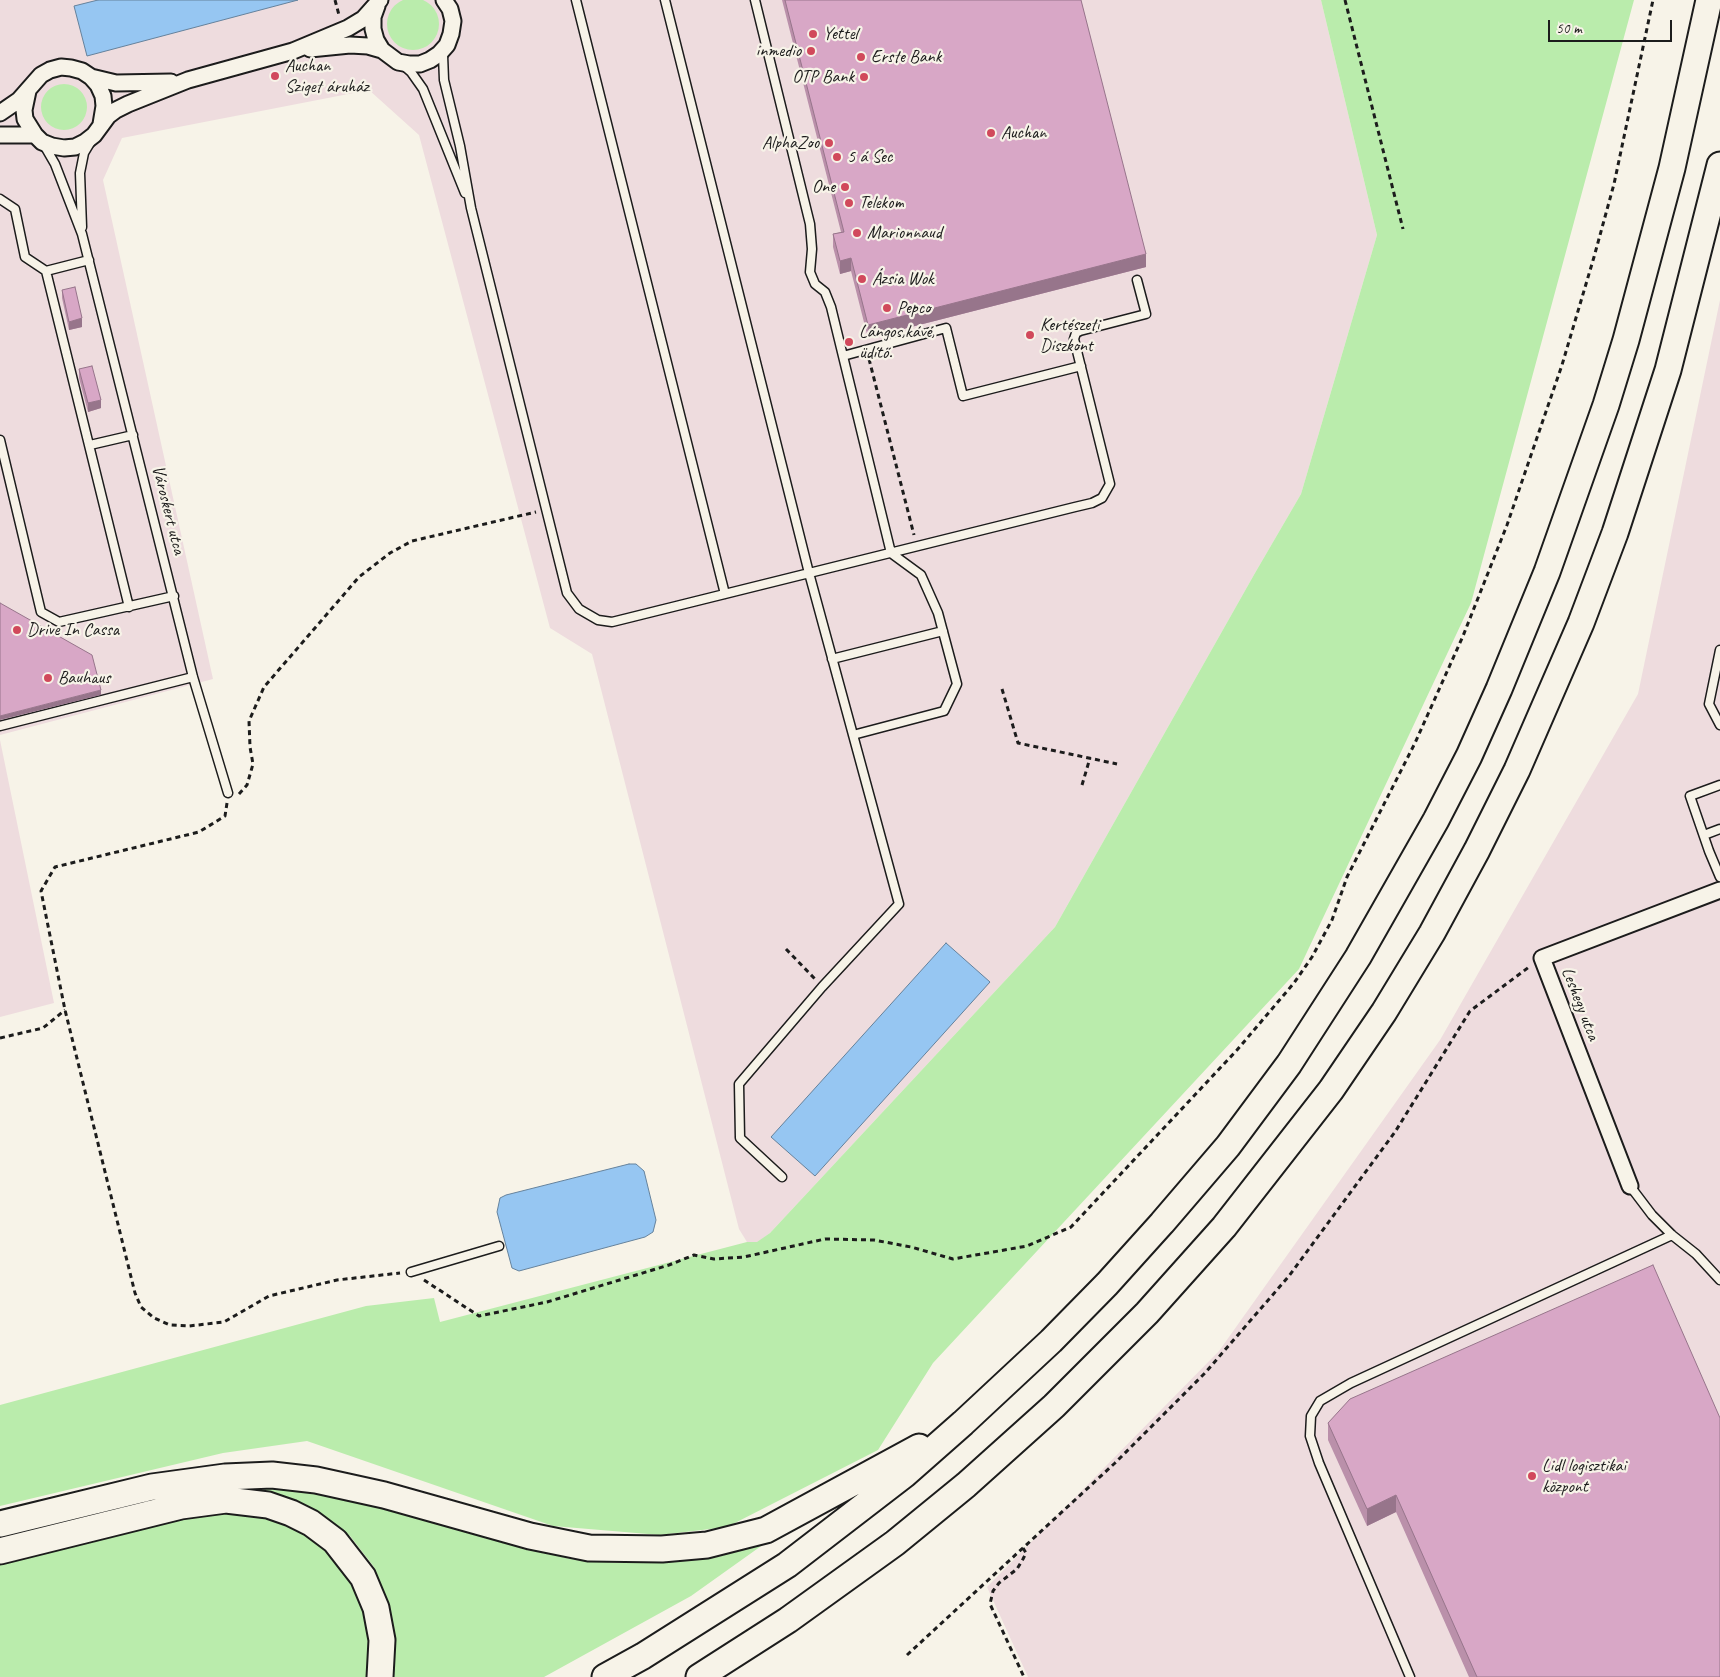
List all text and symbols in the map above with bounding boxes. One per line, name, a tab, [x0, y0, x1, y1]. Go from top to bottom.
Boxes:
scale bar	[1550, 10, 1674, 42]
text: 50 m	[1556, 19, 1582, 38]
place label: Yettel	[823, 23, 858, 45]
marker: Yettel	[807, 28, 819, 40]
place label: inmedio	[756, 40, 801, 62]
marker: inmedio	[805, 45, 817, 57]
place label: Erste Bank	[871, 46, 941, 68]
marker: Erste Bank	[855, 51, 867, 63]
place label: Auchan Sziget áruház	[285, 55, 369, 98]
place label: OTP Bank	[792, 66, 854, 88]
marker: Auchan Sziget áruház	[269, 70, 281, 82]
marker: OTP Bank	[858, 71, 870, 83]
place label: Auchan	[1001, 122, 1046, 144]
marker: Auchan	[985, 127, 997, 139]
place label: AlphaZoo	[762, 132, 819, 154]
marker: AlphaZoo	[823, 137, 835, 149]
place label: 5 á Sec	[847, 146, 892, 168]
marker: 5 á Sec	[831, 151, 843, 163]
place label: One	[812, 176, 835, 198]
marker: One	[839, 181, 851, 193]
place label: Telekom	[859, 192, 904, 214]
marker: Telekom	[843, 197, 855, 209]
place label: Marionnaud	[867, 222, 942, 244]
marker: Marionnaud	[851, 227, 863, 239]
place label: Ázsia Wok	[872, 268, 934, 290]
marker: Ázsia Wok	[856, 273, 868, 285]
place label: Pepco	[897, 297, 930, 319]
marker: Pepco	[881, 302, 893, 314]
place label: Kertészeti Diszkont	[1040, 314, 1099, 356]
place label: Lángos,kávé, üdítő.	[859, 321, 935, 364]
marker: Kertészeti Diszkont	[1024, 329, 1036, 341]
marker: Lángos,kávé, üdítő.	[843, 336, 855, 348]
street label: Városkert utca	[147, 463, 189, 557]
place label: Drive In Cassa	[27, 619, 119, 641]
marker: Drive In Cassa	[11, 624, 23, 636]
place label: Bauhaus	[58, 667, 110, 689]
marker: Bauhaus	[42, 672, 54, 684]
street label: Leshegy utca	[1556, 964, 1604, 1044]
place label: Lidl logisztikai központ	[1542, 1455, 1626, 1498]
marker: Lidl logisztikai központ	[1526, 1470, 1538, 1482]

